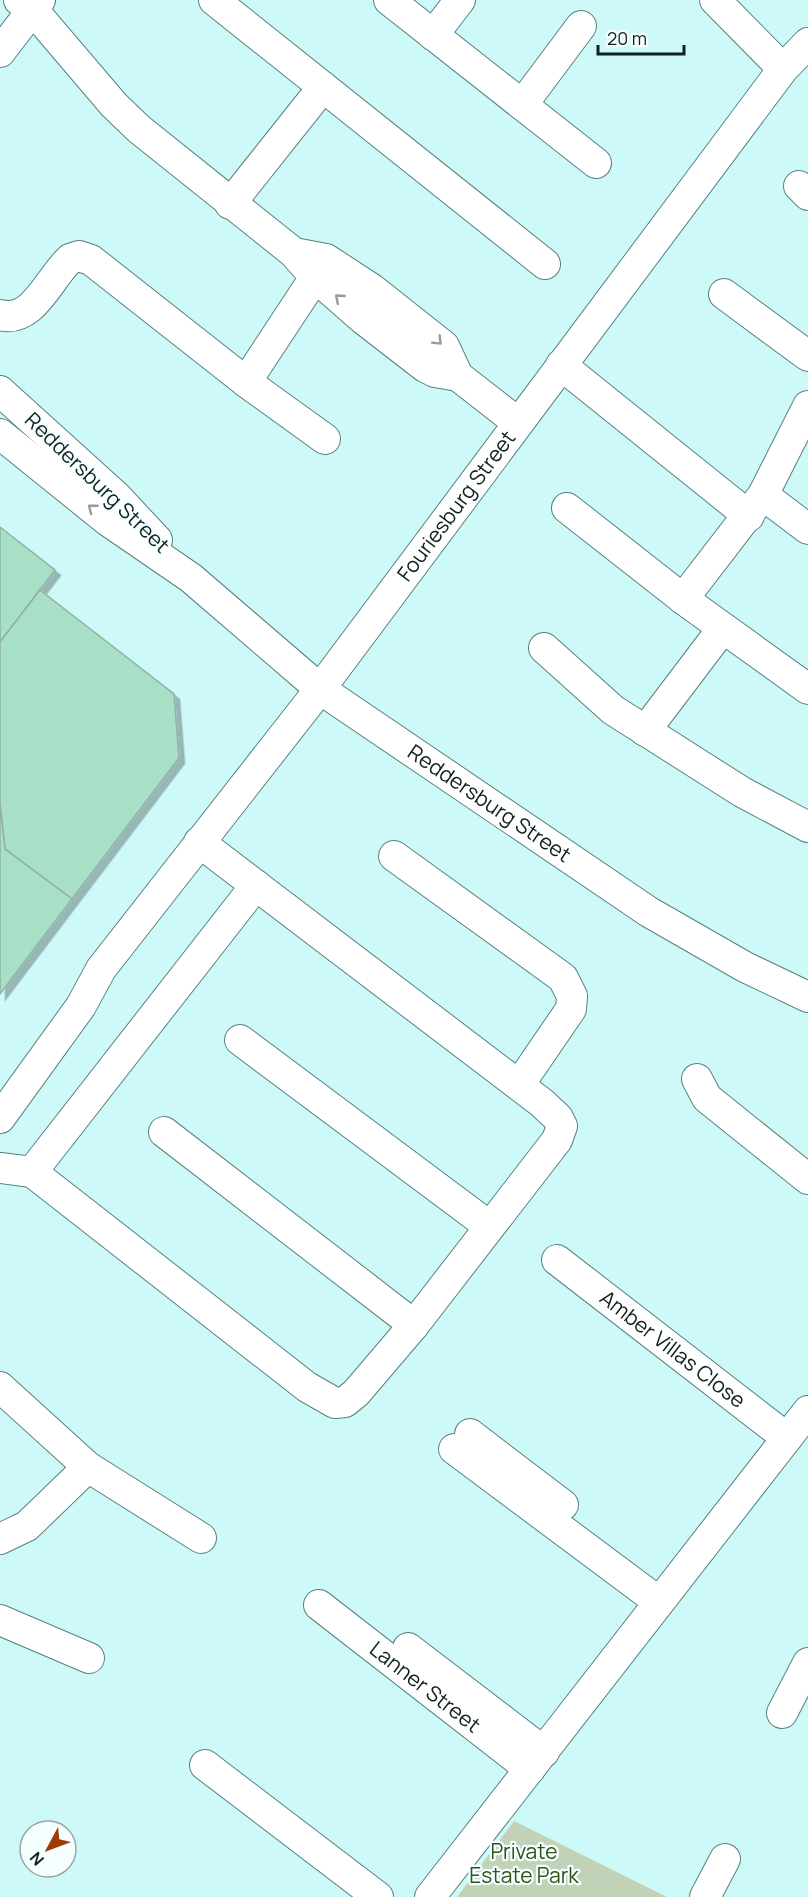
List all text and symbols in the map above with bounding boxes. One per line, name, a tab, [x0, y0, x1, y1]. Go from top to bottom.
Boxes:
scale bar	[598, 18, 684, 56]
text: 20 m	[607, 26, 647, 50]
one-way arrow	[335, 294, 346, 305]
one-way arrow	[430, 333, 441, 344]
street label: Reddersburg Street	[19, 406, 176, 559]
street label: Fouriesburg Street	[390, 424, 521, 587]
one-way arrow	[88, 504, 99, 515]
street label: Reddersburg Street	[403, 738, 577, 868]
street label: Amber Villas Close	[594, 1283, 752, 1414]
street label: Lanner Street	[364, 1635, 487, 1738]
north arrow	[18, 1819, 78, 1879]
park label: Private Estate Park	[469, 1837, 579, 1889]
text: N	[25, 1847, 49, 1870]

